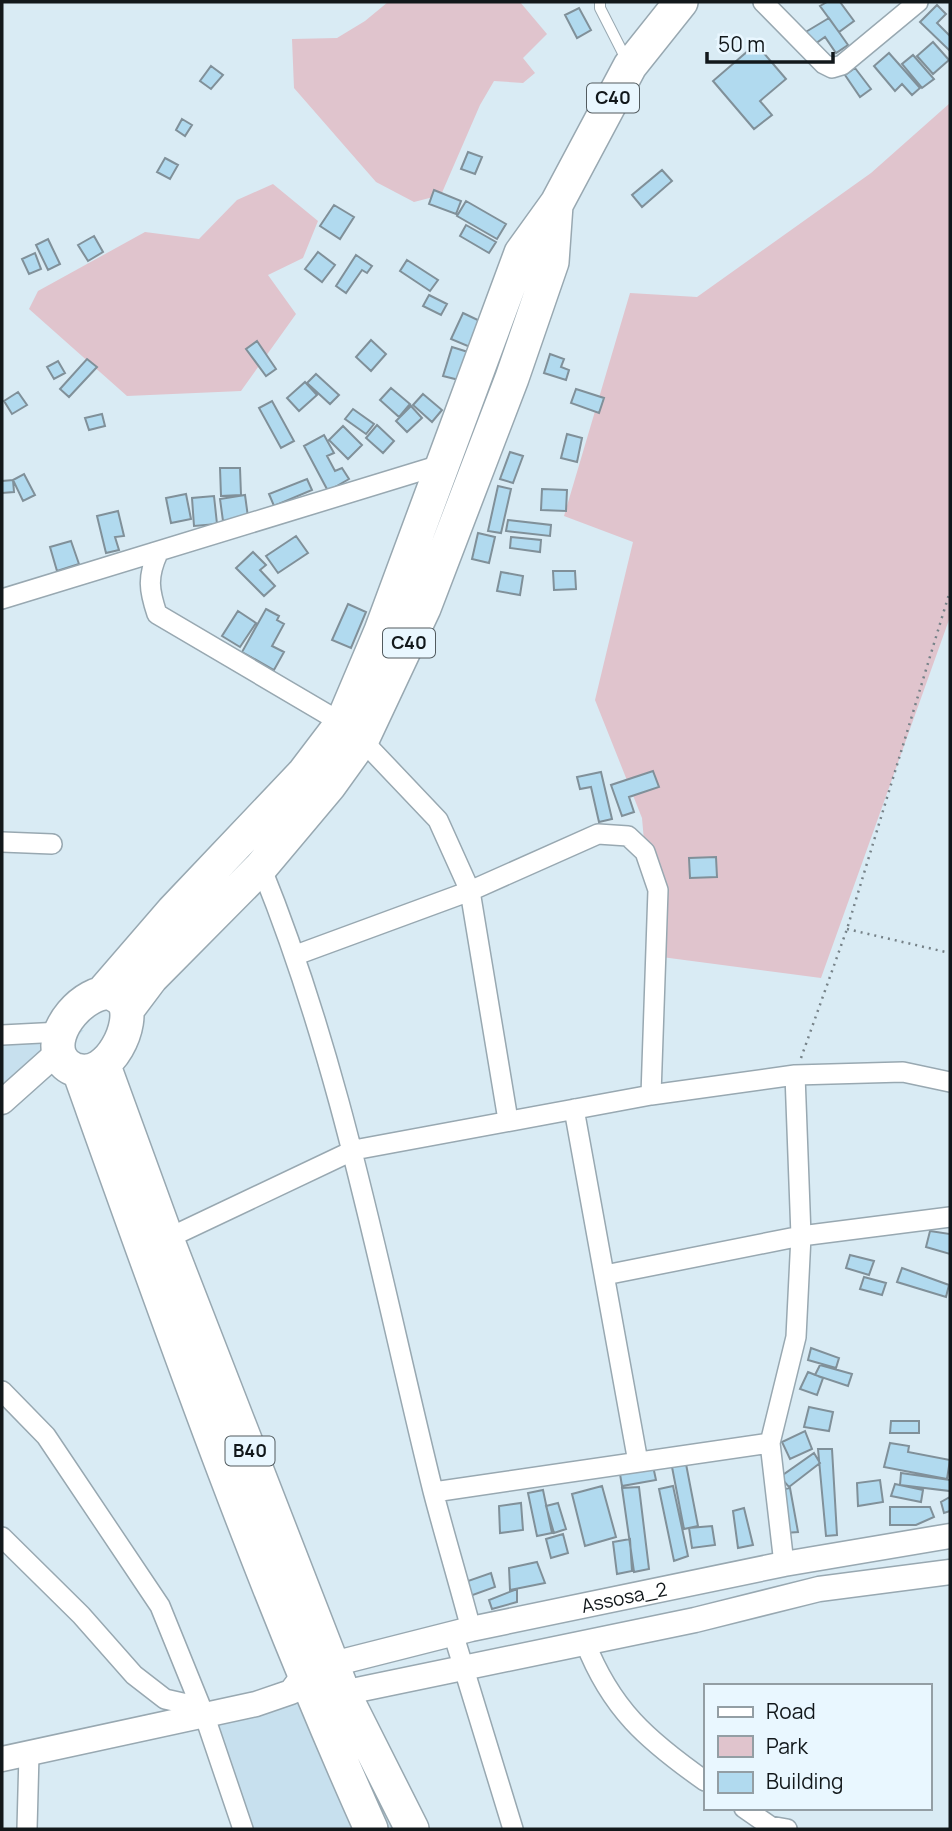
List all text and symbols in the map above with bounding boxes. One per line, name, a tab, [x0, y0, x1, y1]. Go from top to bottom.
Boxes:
scale bar	[707, 21, 833, 65]
text: 50 m	[718, 30, 765, 58]
road number: C40	[587, 84, 639, 113]
road number: C40	[383, 628, 435, 658]
road number: B40	[226, 1436, 274, 1466]
street label: Assosa_2	[579, 1576, 669, 1619]
legend	[704, 1684, 931, 1810]
text: Road	[766, 1697, 816, 1725]
text: Park	[766, 1732, 808, 1760]
text: Building	[766, 1767, 843, 1795]

